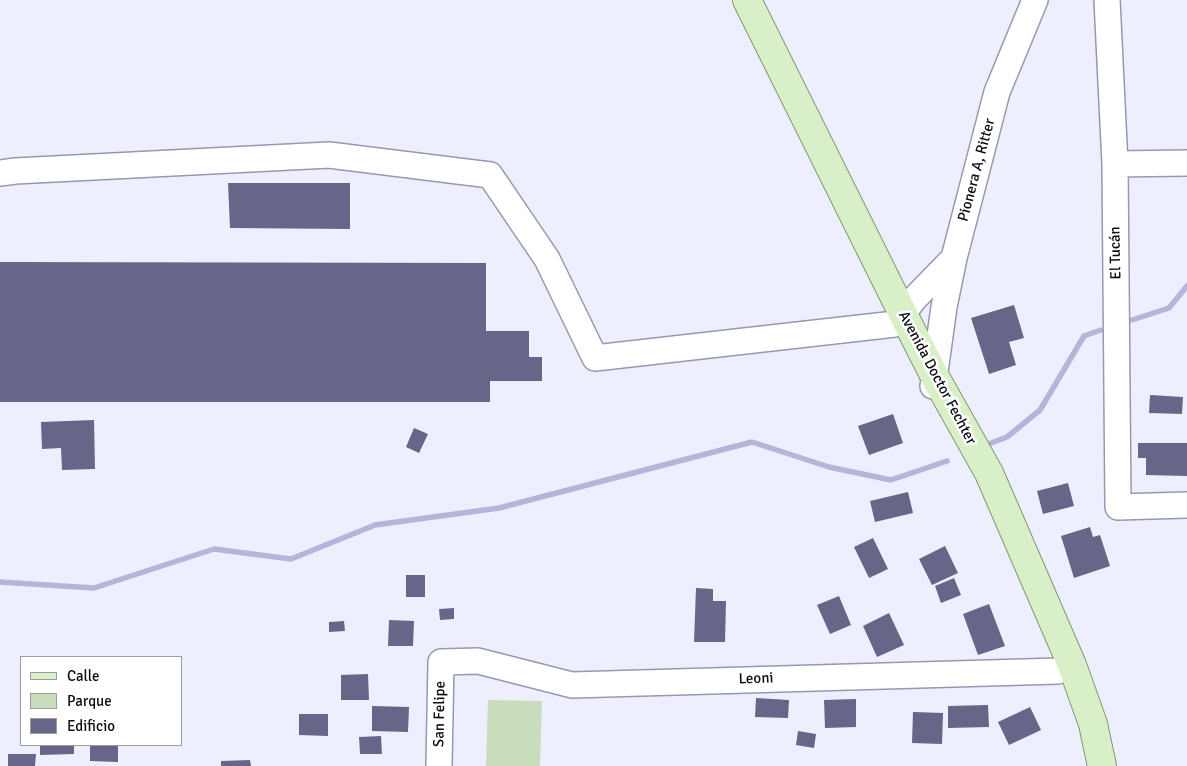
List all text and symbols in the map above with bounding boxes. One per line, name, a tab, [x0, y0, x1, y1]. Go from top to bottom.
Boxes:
street label: Pionera A, Ritter	[955, 117, 999, 223]
street label: El Tucán	[1107, 226, 1125, 280]
street label: Avenida Doctor Fechter	[894, 308, 980, 448]
legend	[20, 656, 182, 746]
text: Calle	[67, 667, 100, 685]
street label: Leoni	[738, 669, 774, 689]
street label: San Felipe	[430, 681, 450, 747]
text: Parque	[67, 692, 112, 710]
text: Edificio	[67, 717, 115, 735]

